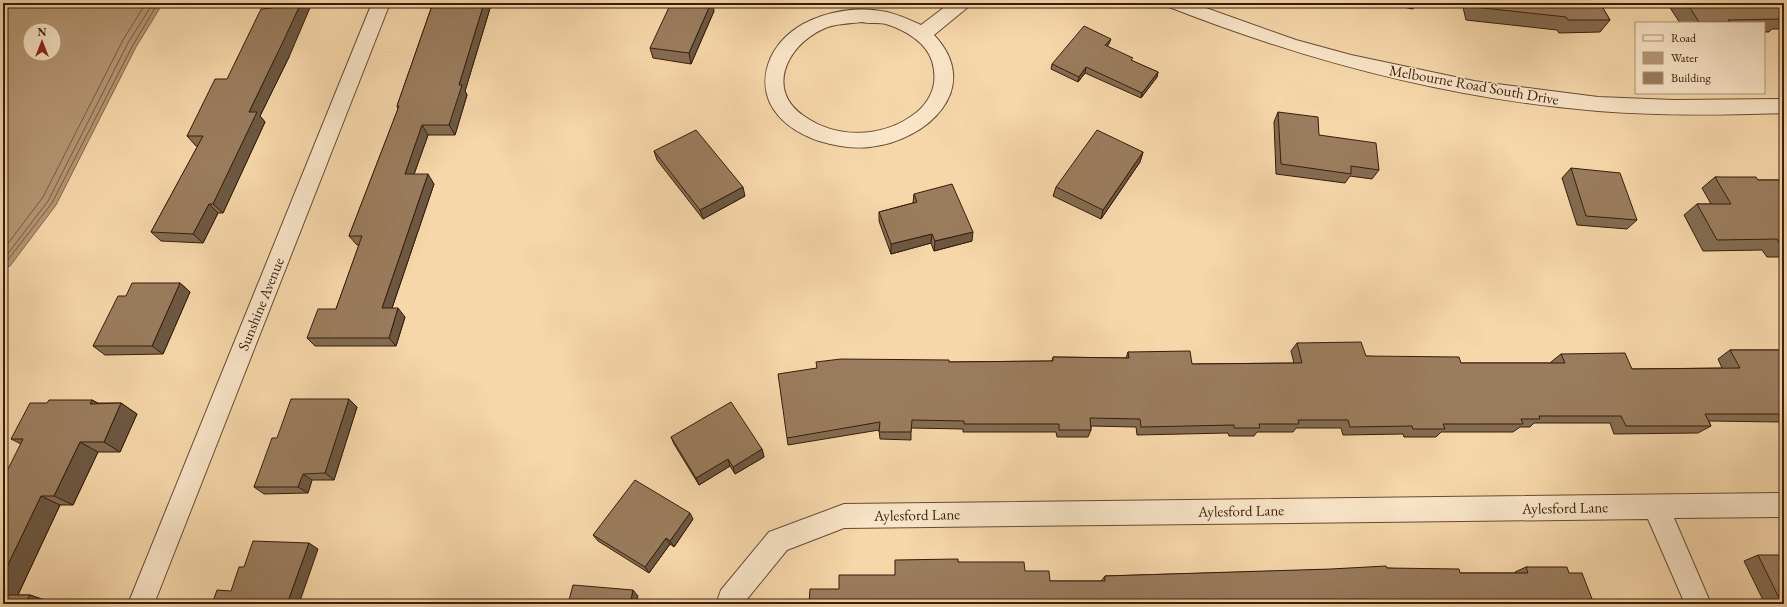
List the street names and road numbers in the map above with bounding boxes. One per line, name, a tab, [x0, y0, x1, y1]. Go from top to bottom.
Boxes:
street label: Melbourne Road South Drive	[1388, 60, 1560, 109]
street label: Sunshine Avenue	[233, 254, 288, 353]
street label: Aylesford Lane	[1521, 497, 1608, 518]
street label: Aylesford Lane	[1197, 500, 1284, 521]
street label: Aylesford Lane	[873, 504, 960, 525]

